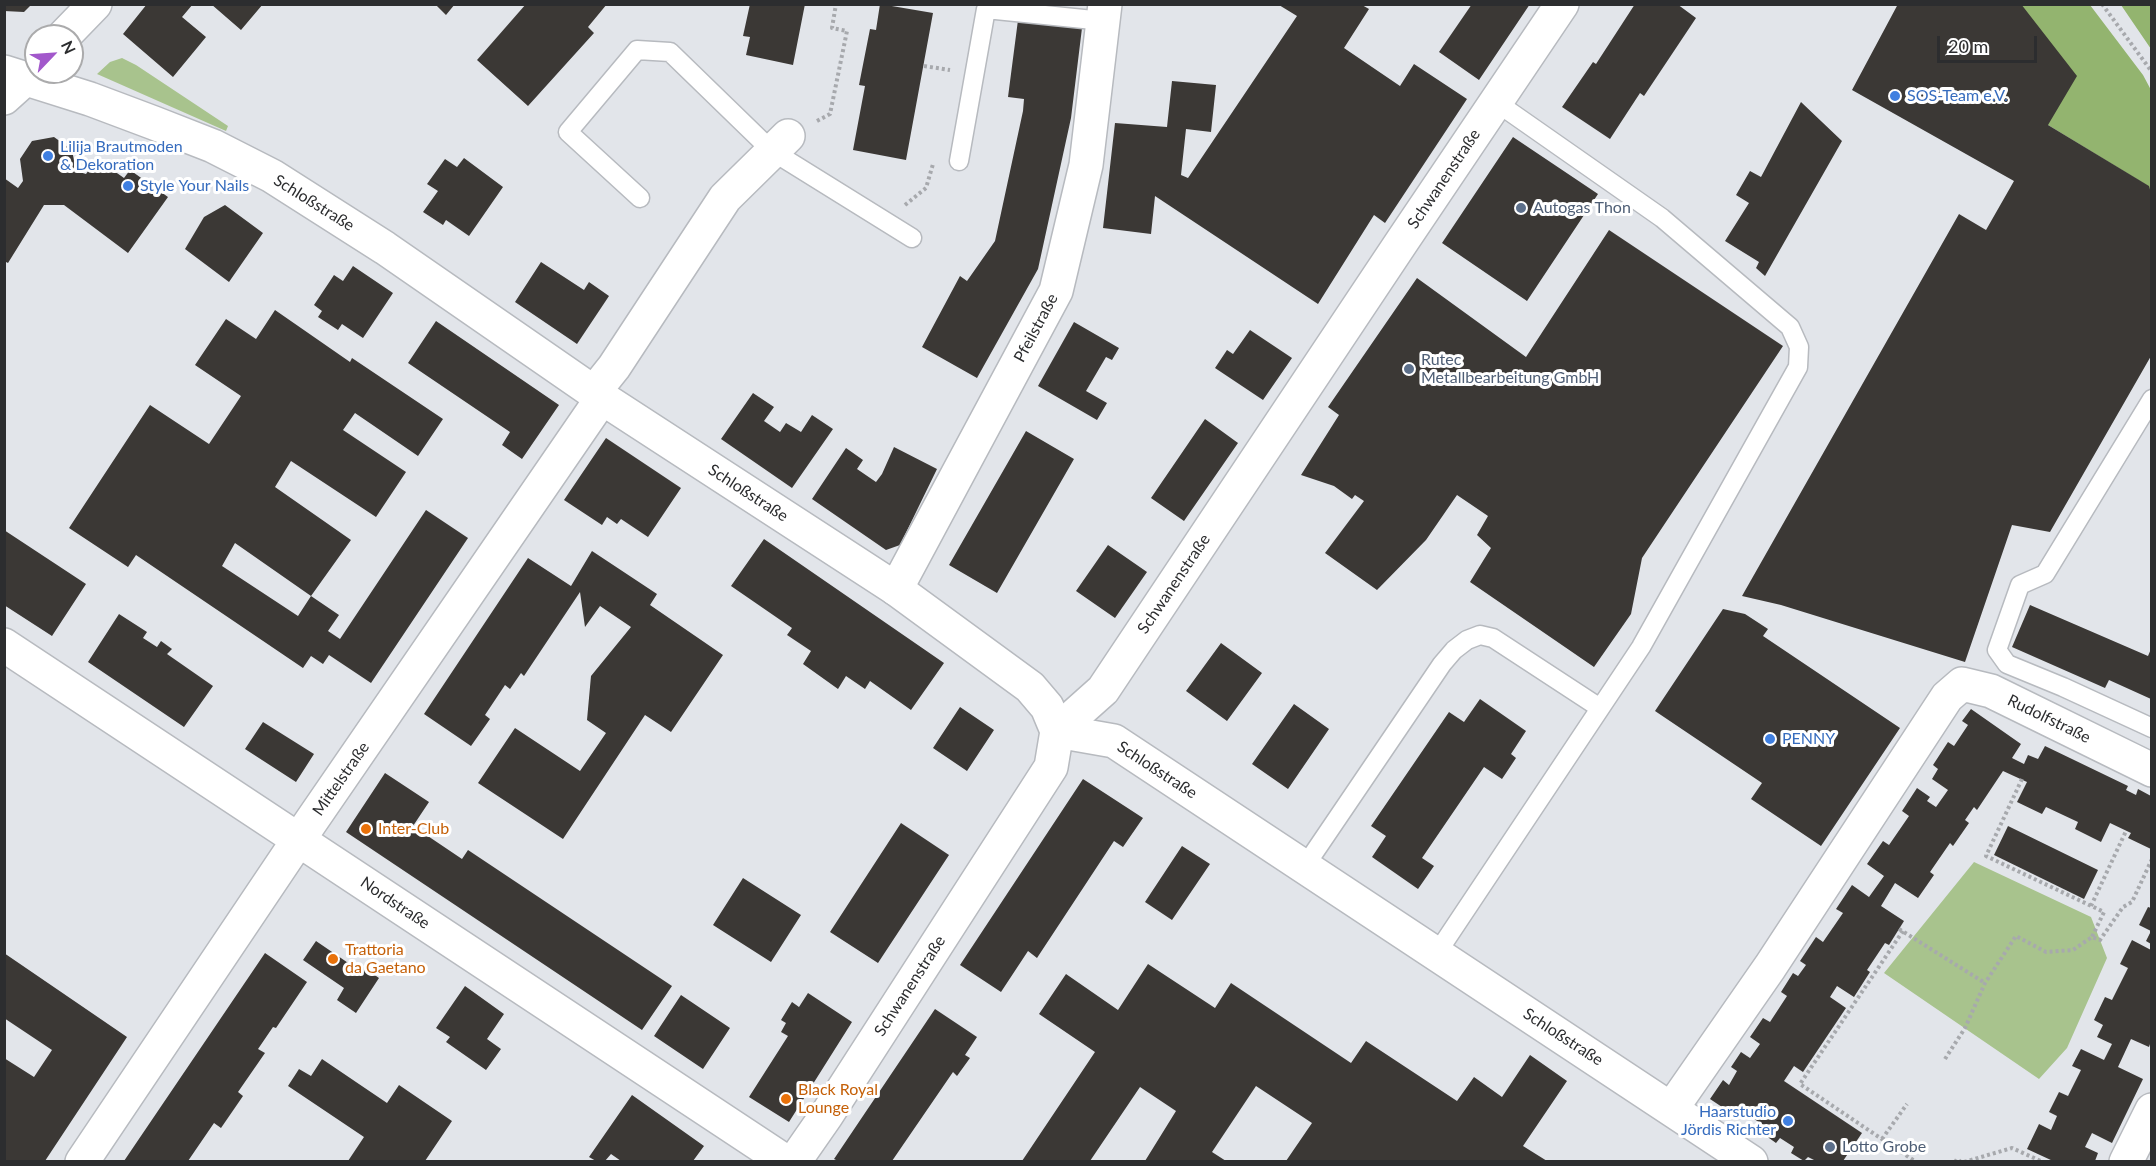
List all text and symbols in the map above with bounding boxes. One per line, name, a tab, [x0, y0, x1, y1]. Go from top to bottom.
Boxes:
north arrow	[24, 24, 84, 84]
scale bar	[1940, 24, 2040, 62]
text: 20 m	[1948, 35, 1988, 57]
text: N	[58, 37, 80, 57]
place label: SOS-Team e.V.	[1907, 86, 2008, 106]
marker: SOS-Team e.V.	[1888, 89, 1902, 103]
street label: Schwanenstraße	[1404, 126, 1484, 232]
place label: Lilija Brautmoden & Dekoration	[60, 137, 183, 175]
marker: Lilija Brautmoden & Dekoration	[41, 149, 55, 163]
street label: Schloßstraße	[270, 171, 358, 235]
place label: Style Your Nails	[140, 176, 249, 196]
marker: Style Your Nails	[121, 179, 135, 193]
place label: Autogas Thon	[1533, 198, 1631, 218]
marker: Autogas Thon	[1514, 201, 1528, 215]
street label: Pfeilstraße	[1010, 290, 1062, 366]
place label: Rutec Metallbearbeitung GmbH	[1421, 350, 1599, 388]
marker: Rutec Metallbearbeitung GmbH	[1402, 362, 1416, 376]
street label: Schloßstraße	[704, 460, 792, 526]
street label: Schwanenstraße	[1134, 531, 1214, 637]
street label: Rudolfstraße	[2004, 691, 2094, 747]
place label: PENNY	[1782, 729, 1835, 749]
marker: PENNY	[1763, 732, 1777, 746]
street label: Schloßstraße	[1113, 737, 1201, 803]
street label: Mittelstraße	[309, 738, 373, 820]
place label: Inter-Club	[378, 819, 449, 839]
marker: Inter-Club	[359, 822, 373, 836]
street label: Nordstraße	[357, 873, 433, 933]
street label: Schwanenstraße	[870, 932, 950, 1040]
place label: Trattoria da Gaetano	[345, 940, 426, 978]
marker: Trattoria da Gaetano	[326, 952, 340, 966]
street label: Schloßstraße	[1519, 1004, 1607, 1070]
place label: Black Royal Lounge	[798, 1080, 878, 1118]
marker: Black Royal Lounge	[779, 1092, 793, 1106]
place label: Haarstudio Jördis Richter	[1681, 1102, 1776, 1140]
marker: Haarstudio Jördis Richter	[1781, 1114, 1795, 1128]
place label: Lotto Grobe	[1842, 1137, 1926, 1157]
marker: Lotto Grobe	[1823, 1140, 1837, 1154]

